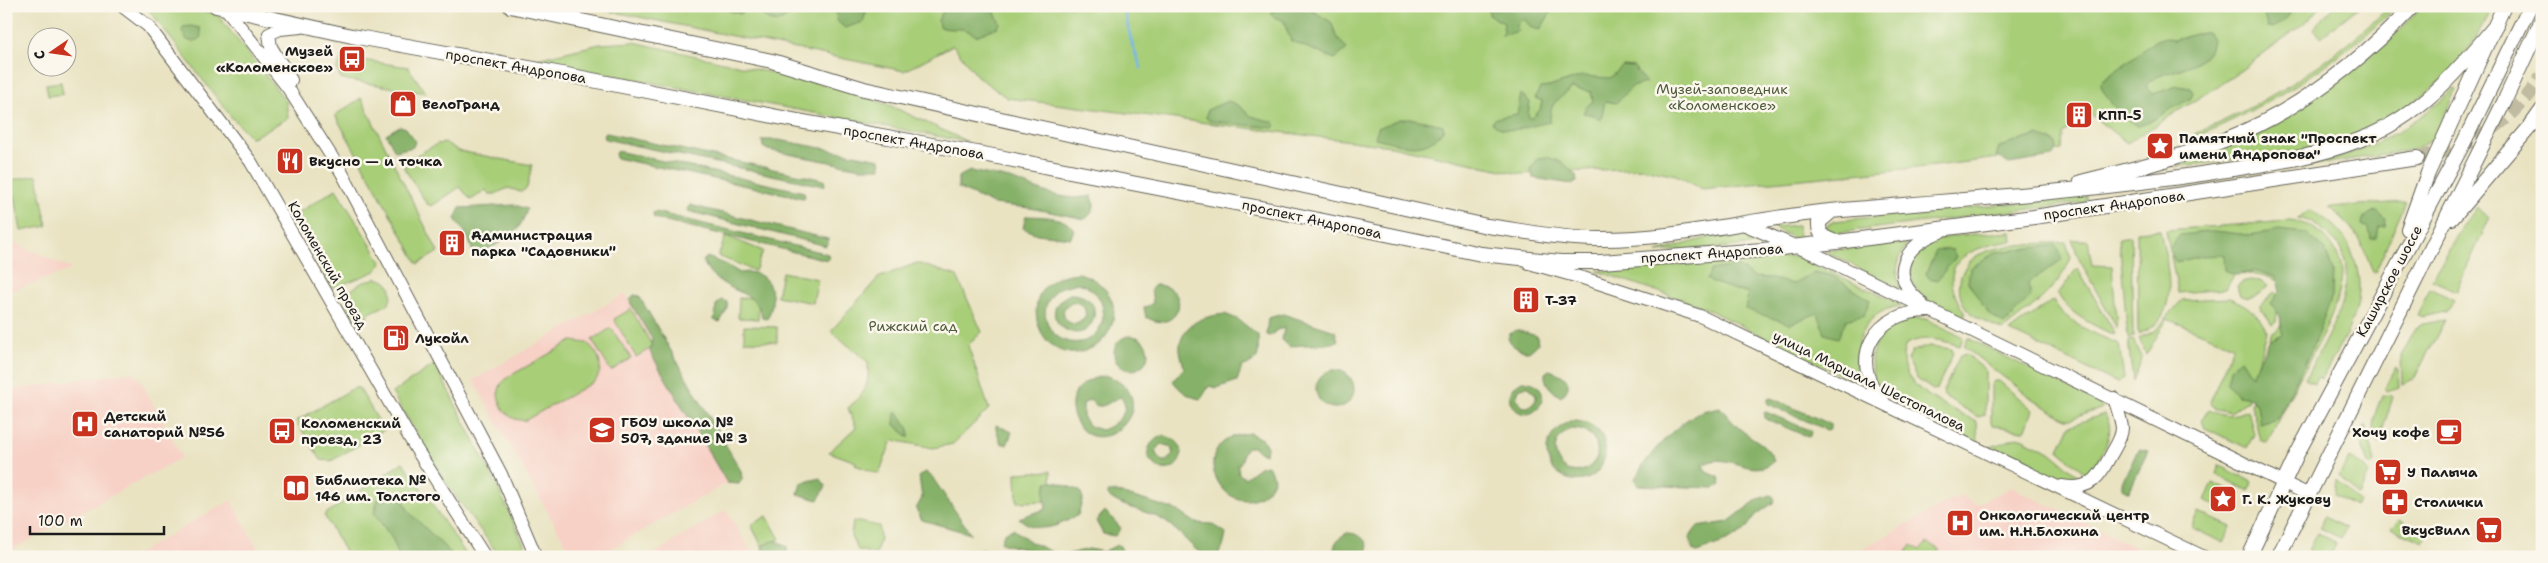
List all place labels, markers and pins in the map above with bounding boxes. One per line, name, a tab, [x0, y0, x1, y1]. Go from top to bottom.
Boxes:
place label: Музей «Коломенское»	[216, 42, 333, 76]
bus stop icon: Музей «Коломенское»	[337, 44, 367, 74]
shop icon: ВелоГранд	[388, 89, 418, 119]
place label: ВелоГранд	[422, 95, 500, 113]
building icon: КПП-5	[2064, 100, 2094, 130]
place label: КПП-5	[2098, 106, 2142, 124]
place label: Памятный знак "Проспект имени Андропова"	[2179, 129, 2377, 163]
place icon: Памятный знак "Проспект имени Андропова"	[2145, 131, 2175, 161]
restaurant icon: Вкусно — и точка	[275, 146, 305, 176]
place label: Вкусно — и точка	[309, 152, 442, 170]
place label: Администрация парка "Садовники"	[471, 226, 616, 260]
building icon: Администрация парка "Садовники"	[437, 228, 467, 258]
building icon: Т-37	[1511, 285, 1541, 315]
place label: Т-37	[1545, 291, 1577, 309]
fuel station icon: Лукойл	[381, 323, 411, 353]
place label: Лукойл	[415, 329, 469, 347]
place label: Детский санаторий №56	[104, 407, 225, 441]
hospital icon: Детский санаторий №56	[70, 409, 100, 439]
place label: ГБОУ школа № 507, здание № 3	[621, 413, 748, 447]
place label: Коломенский проезд, 23	[301, 414, 401, 448]
school or university icon: ГБОУ школа № 507, здание № 3	[587, 415, 617, 445]
bus stop icon: Коломенский проезд, 23	[267, 416, 297, 446]
cafe icon: Хочу кофе	[2434, 417, 2464, 447]
place label: Хочу кофе	[2352, 423, 2430, 441]
supermarket icon: У Палыча	[2373, 457, 2403, 487]
place label: У Палыча	[2407, 463, 2478, 481]
place label: Библиотека № 146 им. Толстого	[315, 471, 441, 505]
library icon: Библиотека № 146 им. Толстого	[281, 473, 311, 503]
place icon: Г. К. Жукову	[2208, 484, 2238, 514]
pharmacy icon: Столички	[2380, 487, 2410, 517]
place label: Г. К. Жукову	[2242, 490, 2331, 508]
place label: Столички	[2414, 493, 2483, 511]
place label: Онкологический центр им. Н.Н.Блохина	[1979, 506, 2149, 540]
hospital icon: Онкологический центр им. Н.Н.Блохина	[1945, 508, 1975, 538]
supermarket icon: ВкусВилл	[2474, 515, 2504, 545]
place label: ВкусВилл	[2402, 521, 2470, 539]

